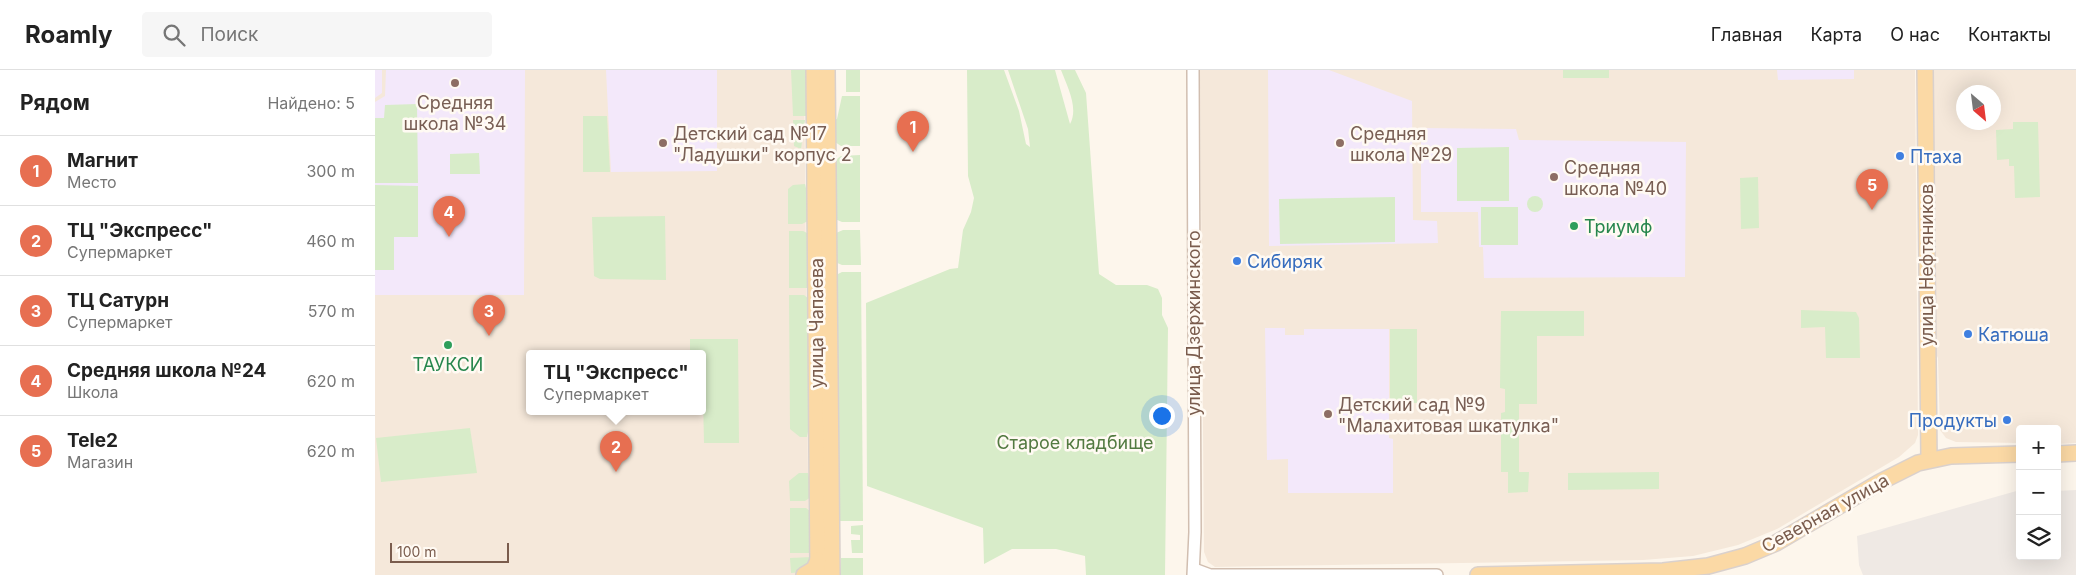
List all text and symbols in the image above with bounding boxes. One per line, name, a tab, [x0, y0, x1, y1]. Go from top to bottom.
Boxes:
search box	[142, 12, 492, 57]
text: Roamly	[25, 20, 112, 49]
icon: search	[160, 21, 188, 49]
text: Поиск	[200, 23, 258, 46]
text: Главная	[1711, 24, 1782, 45]
text: Карта	[1810, 24, 1862, 45]
text: О нас	[1890, 24, 1940, 45]
text: Контакты	[1968, 24, 2051, 45]
marker: Средняя школа №34	[449, 77, 461, 89]
north arrow	[1956, 85, 2001, 130]
text: Рядом	[20, 90, 90, 115]
place label: Средняя школа №34	[404, 92, 506, 134]
text: Найдено: 5	[267, 93, 355, 113]
pin: 1	[897, 111, 929, 152]
place label: Детский сад №17 "Ладушки" корпус 2	[673, 123, 852, 165]
place label: Средняя школа №29	[1350, 123, 1452, 165]
marker: Детский сад №17 "Ладушки" корпус 2	[657, 137, 669, 149]
marker: Средняя школа №29	[1334, 137, 1346, 149]
place label: Птаха	[1910, 146, 1962, 167]
text: Магнит	[67, 149, 138, 172]
marker: Птаха	[1894, 150, 1906, 162]
place label: Средняя школа №40	[1564, 157, 1667, 199]
text: 1	[33, 161, 39, 181]
text: 300 m	[306, 161, 355, 181]
pin: 5	[1856, 169, 1888, 210]
marker: Средняя школа №40	[1548, 171, 1560, 183]
text: Место	[67, 172, 117, 192]
street label: улица Нефтяников	[1916, 184, 1937, 346]
pin: 4	[433, 196, 465, 237]
place label: Триумф	[1584, 216, 1652, 237]
text: ТЦ "Экспресс"	[67, 219, 213, 242]
marker: Триумф	[1568, 220, 1580, 232]
street label: улица Дзержинского	[1183, 230, 1204, 416]
text: 2	[31, 231, 41, 251]
text: 460 m	[306, 231, 355, 251]
text: Супермаркет	[67, 242, 172, 262]
place label: Сибиряк	[1247, 251, 1323, 272]
marker: Сибиряк	[1231, 255, 1243, 267]
street label: улица Чапаева	[806, 258, 827, 388]
text: ТЦ Сатурн	[67, 289, 169, 312]
pin: 3	[473, 295, 505, 336]
text: 3	[31, 301, 41, 321]
text: 570 m	[308, 301, 355, 321]
text: Супермаркет	[67, 312, 172, 332]
place label: Катюша	[1978, 324, 2049, 345]
marker: Катюша	[1962, 328, 1974, 340]
marker: ТАУКСИ	[442, 339, 454, 351]
popup	[526, 350, 706, 415]
place label: ТАУКСИ	[413, 354, 483, 375]
text: Средняя школа №24	[67, 359, 266, 382]
text: ТЦ "Экспресс"	[543, 361, 689, 384]
text: 4	[31, 371, 41, 391]
text: 620 m	[307, 371, 355, 391]
text: Школа	[67, 382, 118, 402]
text: Супермаркет	[543, 384, 649, 404]
place label: Детский сад №9 "Малахитовая шкатулка"	[1338, 394, 1559, 436]
your location	[1149, 403, 1175, 429]
marker: Детский сад №9 "Малахитовая шкатулка"	[1322, 408, 1334, 420]
place label: Продукты	[1909, 410, 1997, 431]
marker: Продукты	[2001, 414, 2013, 426]
map controls	[2016, 425, 2061, 560]
button: +	[2016, 425, 2061, 470]
text: Tele2	[67, 429, 118, 452]
pin: 2	[600, 431, 632, 472]
park label: Старое кладбище	[996, 432, 1154, 453]
text: 5	[31, 441, 41, 461]
text: 620 m	[307, 441, 355, 461]
text: Магазин	[67, 452, 133, 472]
street label: Северная улица	[1758, 469, 1892, 557]
button: −	[2016, 470, 2061, 515]
button: layers	[2016, 515, 2061, 560]
scale bar	[390, 540, 509, 563]
text: 100 m	[397, 543, 437, 560]

